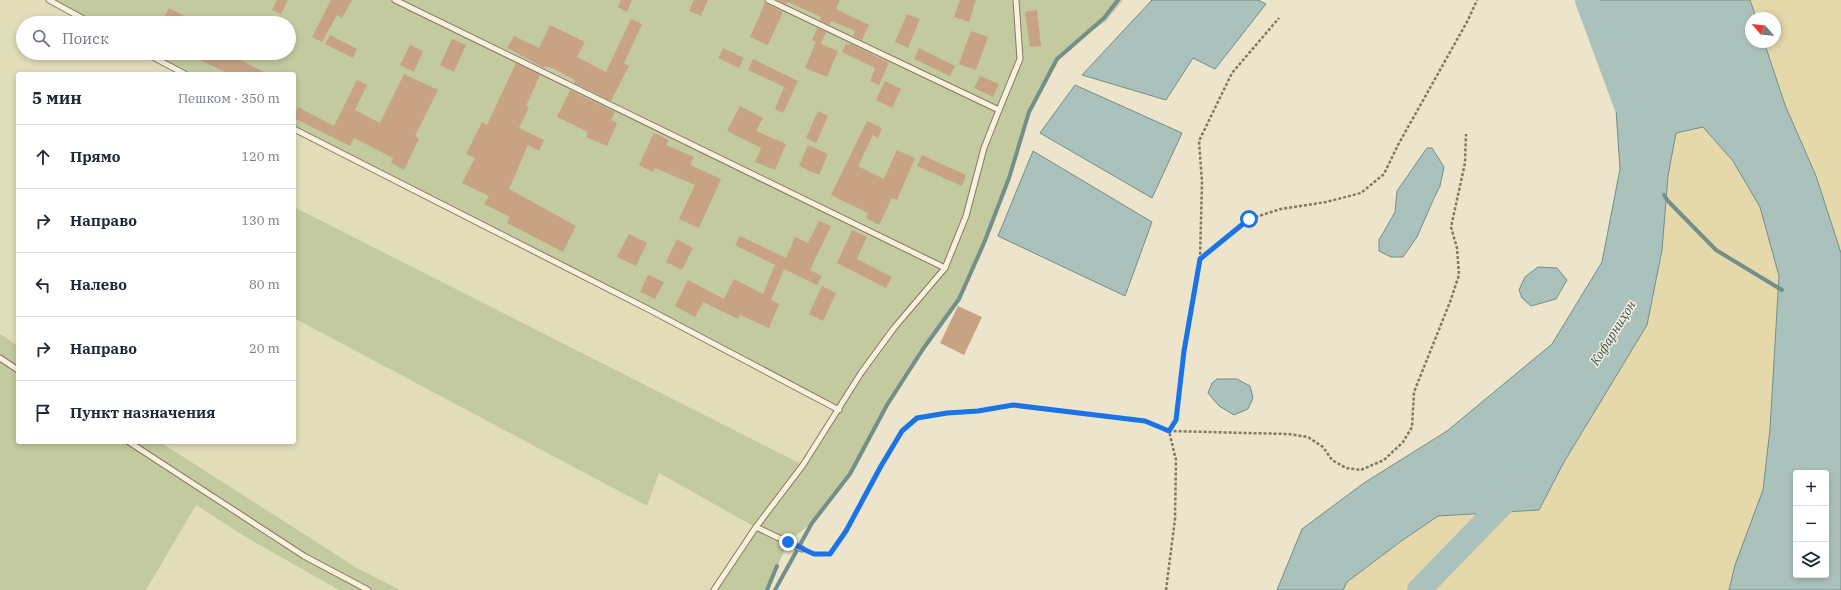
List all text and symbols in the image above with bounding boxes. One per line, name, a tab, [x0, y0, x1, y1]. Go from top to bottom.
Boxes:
north arrow	[1745, 12, 1781, 48]
search box	[16, 16, 296, 60]
icon: search	[30, 27, 52, 49]
text: Поиск	[62, 29, 109, 48]
text: 5 мин	[32, 87, 82, 109]
text: Пешком · 350 m	[178, 90, 280, 107]
icon: ahead	[32, 146, 54, 168]
text: Прямо	[70, 147, 121, 166]
text: 120 m	[241, 148, 280, 165]
icon: right	[32, 210, 54, 232]
route start	[1240, 210, 1258, 228]
text: Направо	[70, 211, 137, 230]
text: 130 m	[241, 212, 280, 229]
icon: left	[32, 274, 54, 296]
text: Налево	[70, 275, 127, 294]
text: 80 m	[249, 276, 280, 293]
water label: Кофарниҳон	[1586, 297, 1640, 369]
icon: right	[32, 338, 54, 360]
text: Направо	[70, 339, 137, 358]
text: 20 m	[249, 340, 280, 357]
icon: arrive	[32, 402, 54, 424]
text: Пункт назначения	[70, 403, 216, 422]
map controls	[1793, 470, 1829, 578]
button: +	[1793, 470, 1829, 506]
button: −	[1793, 506, 1829, 542]
route end	[779, 533, 797, 551]
button: layers	[1793, 542, 1829, 578]

